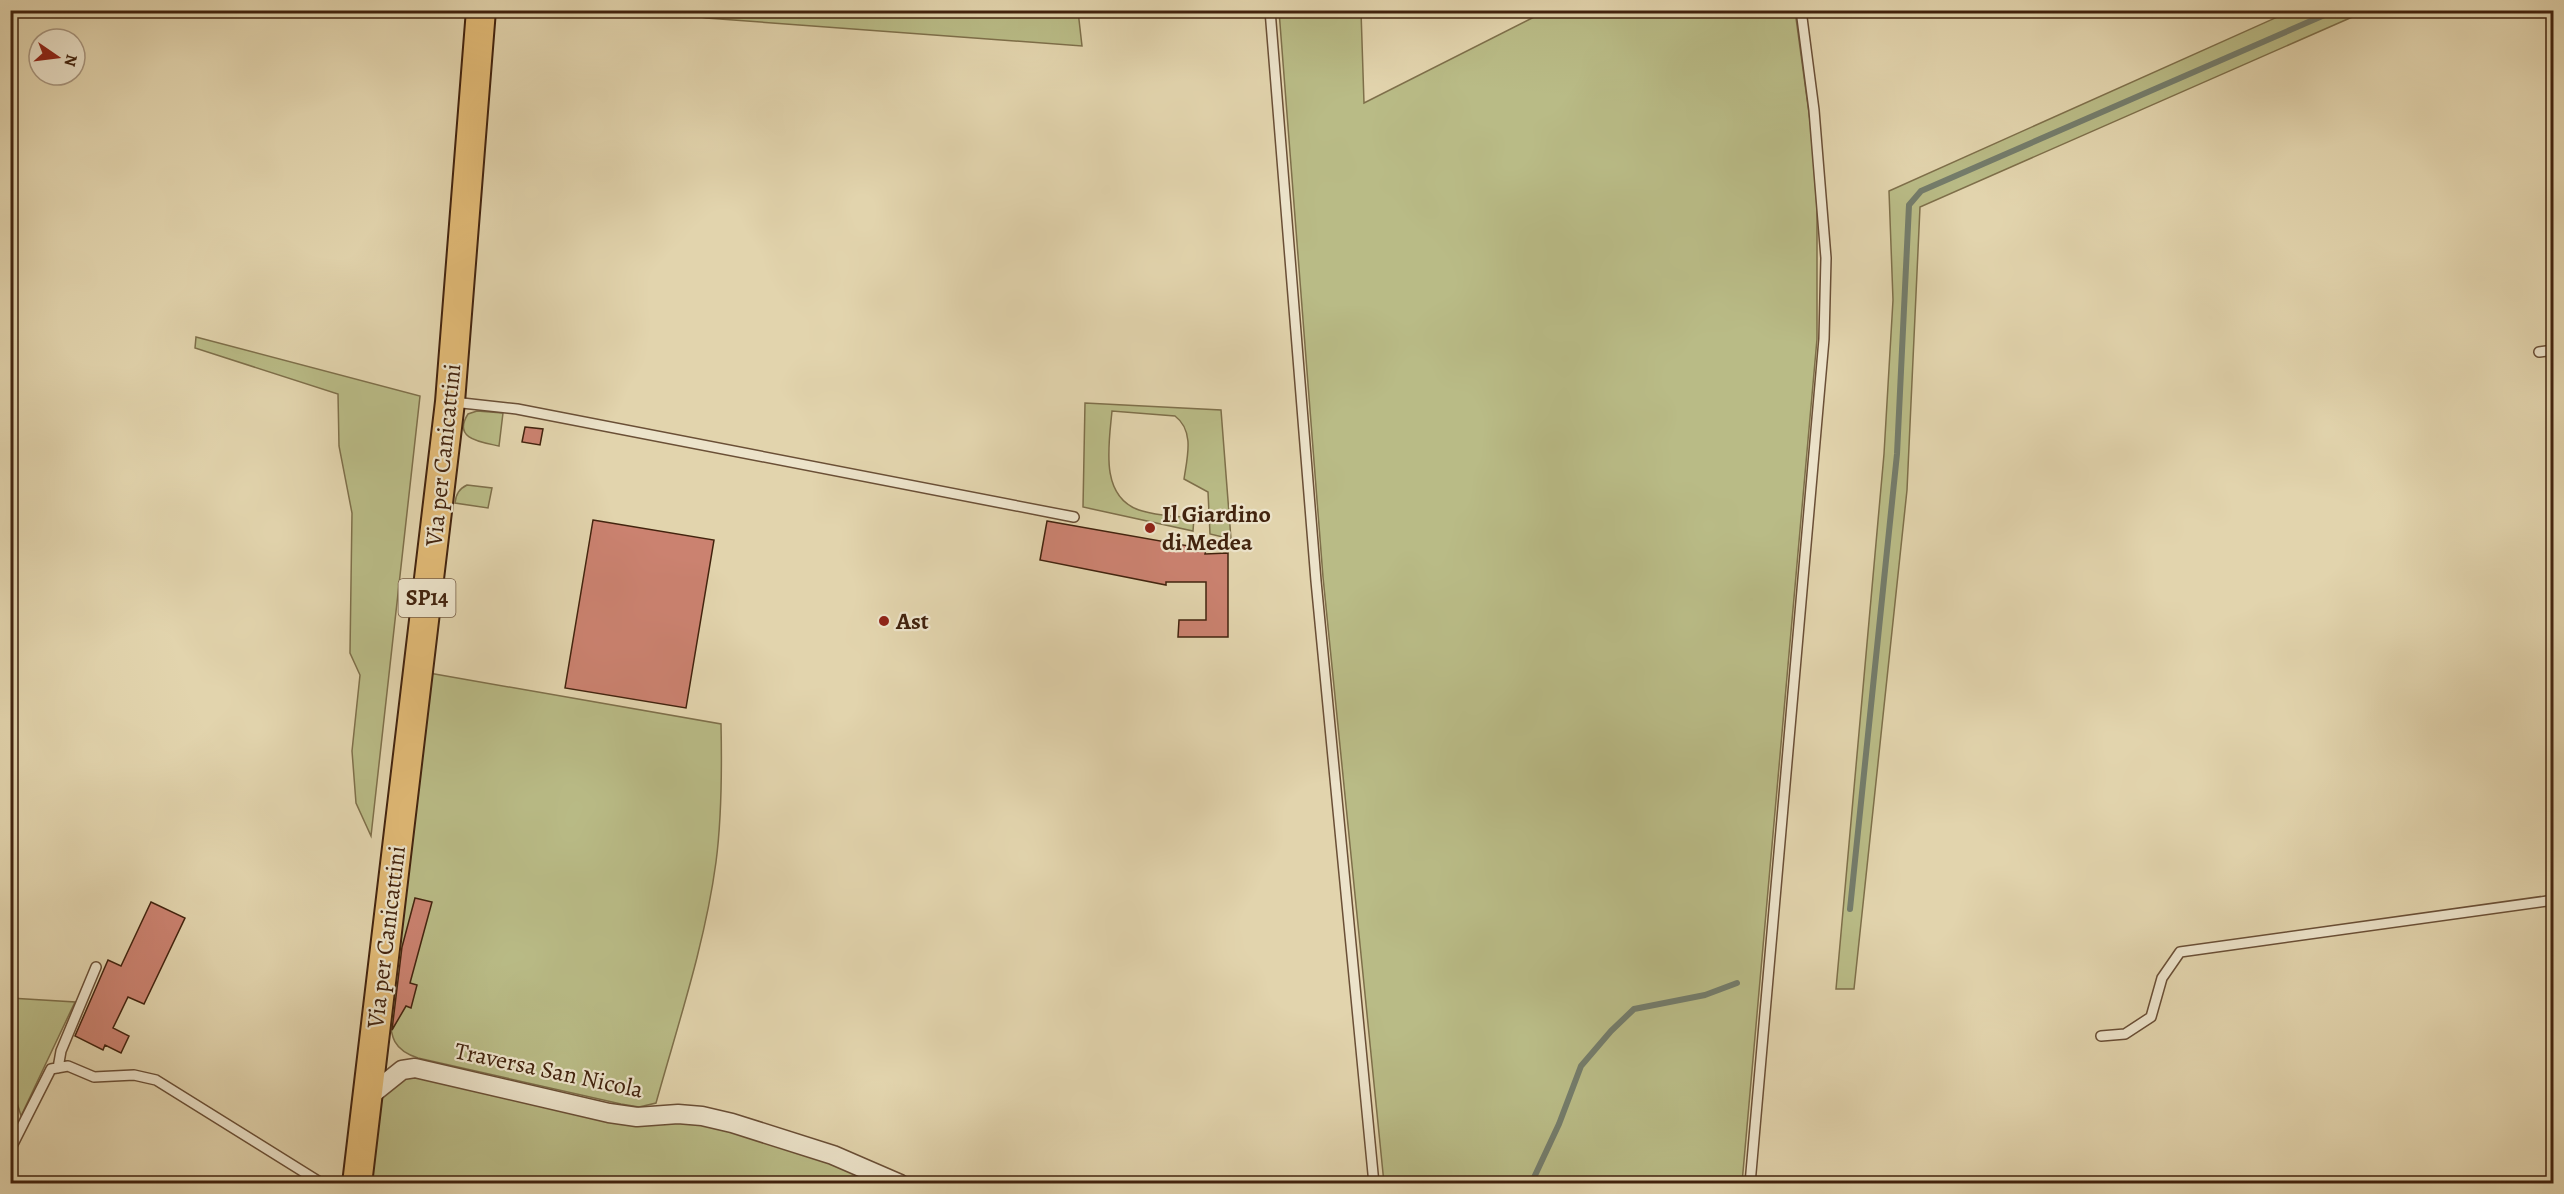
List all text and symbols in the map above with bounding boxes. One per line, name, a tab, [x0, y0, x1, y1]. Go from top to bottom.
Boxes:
north arrow	[27, 27, 87, 87]
text: N	[58, 52, 83, 69]
street label: Via per Canicattini	[417, 362, 469, 549]
place label: Il Giardino di Medea	[1162, 498, 1271, 558]
marker: Il Giardino di Medea	[1143, 521, 1157, 535]
road number: SP14	[398, 579, 456, 617]
place label: Ast	[895, 605, 929, 637]
marker: Ast	[877, 614, 891, 628]
street label: Via per Canicattini	[359, 844, 413, 1031]
street label: Traversa San Nicola	[452, 1034, 647, 1106]

